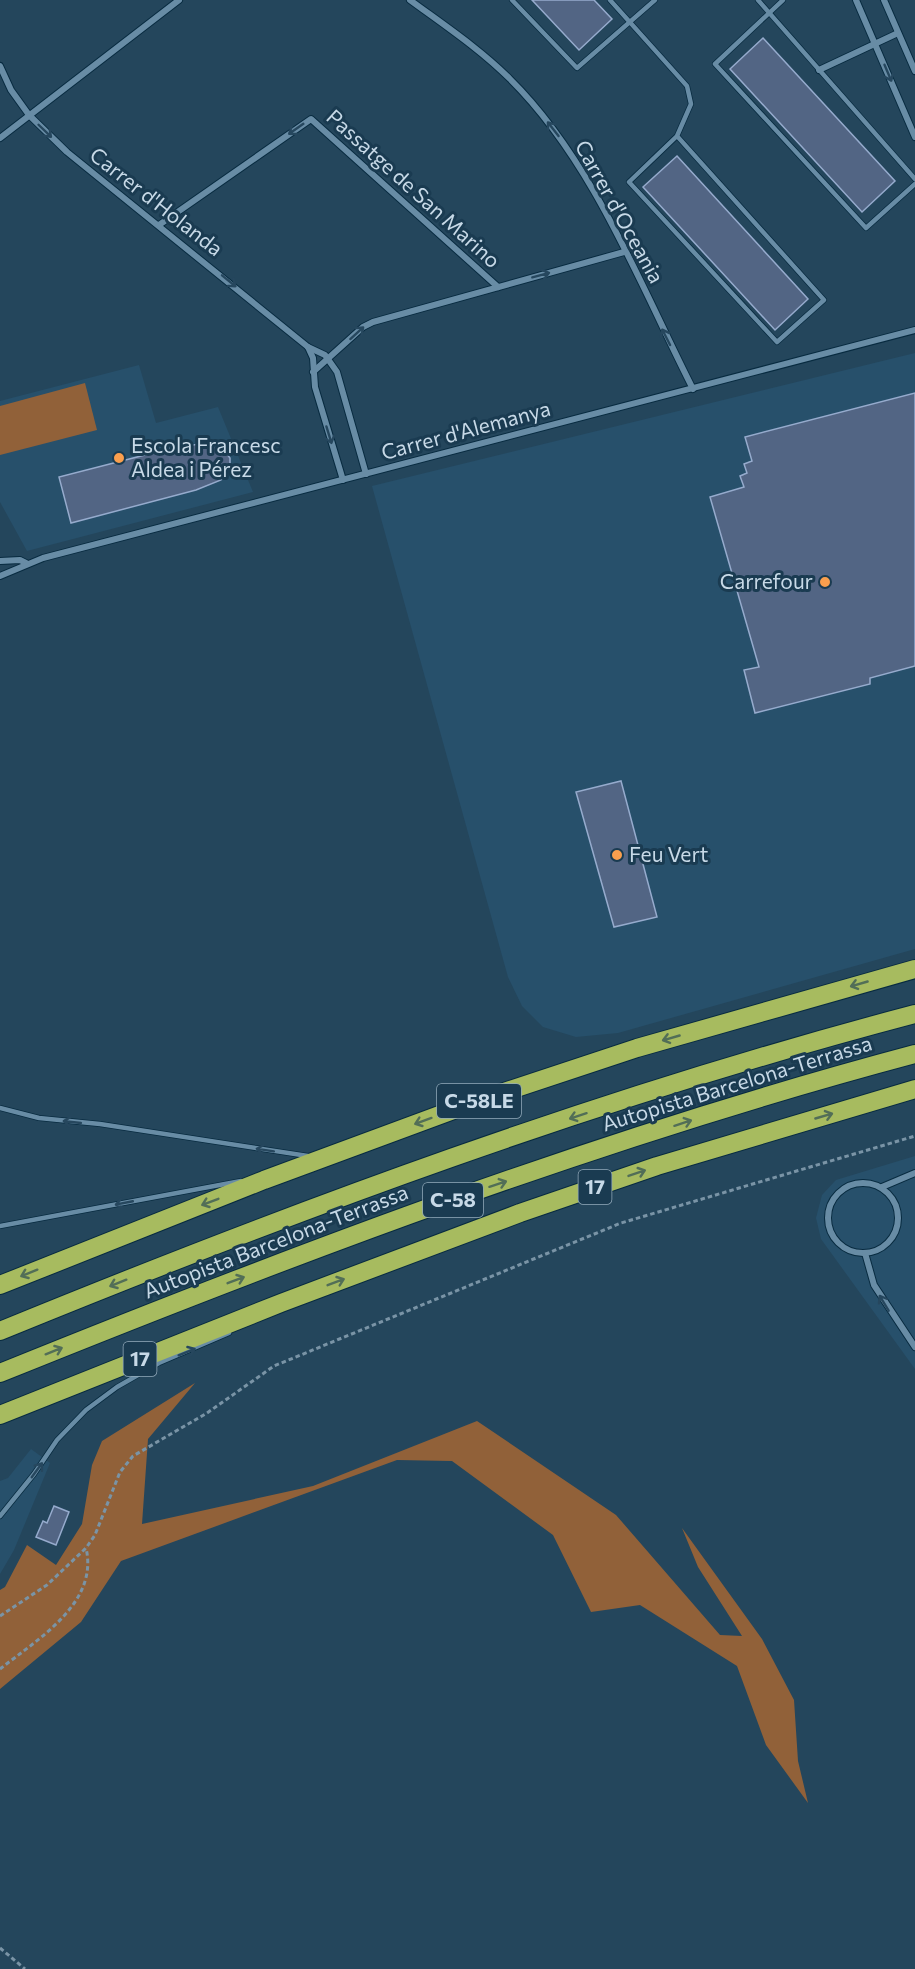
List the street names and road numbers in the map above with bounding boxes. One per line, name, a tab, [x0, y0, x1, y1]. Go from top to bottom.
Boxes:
street label: Passatge de San Marino	[322, 103, 506, 272]
street label: Carrer d'Oceania	[571, 135, 670, 287]
street label: Carrer d'Holanda	[86, 141, 228, 260]
street label: Carrer d'Alemanya	[378, 395, 553, 464]
street label: Autopista Barcelona-Terrassa	[599, 1030, 875, 1136]
road number: C-58LE	[437, 1084, 521, 1118]
road number: 17	[578, 1170, 612, 1204]
street label: Autopista Barcelona-Terrassa	[140, 1179, 411, 1303]
road number: C-58	[423, 1183, 483, 1217]
road number: 17	[124, 1342, 156, 1376]

